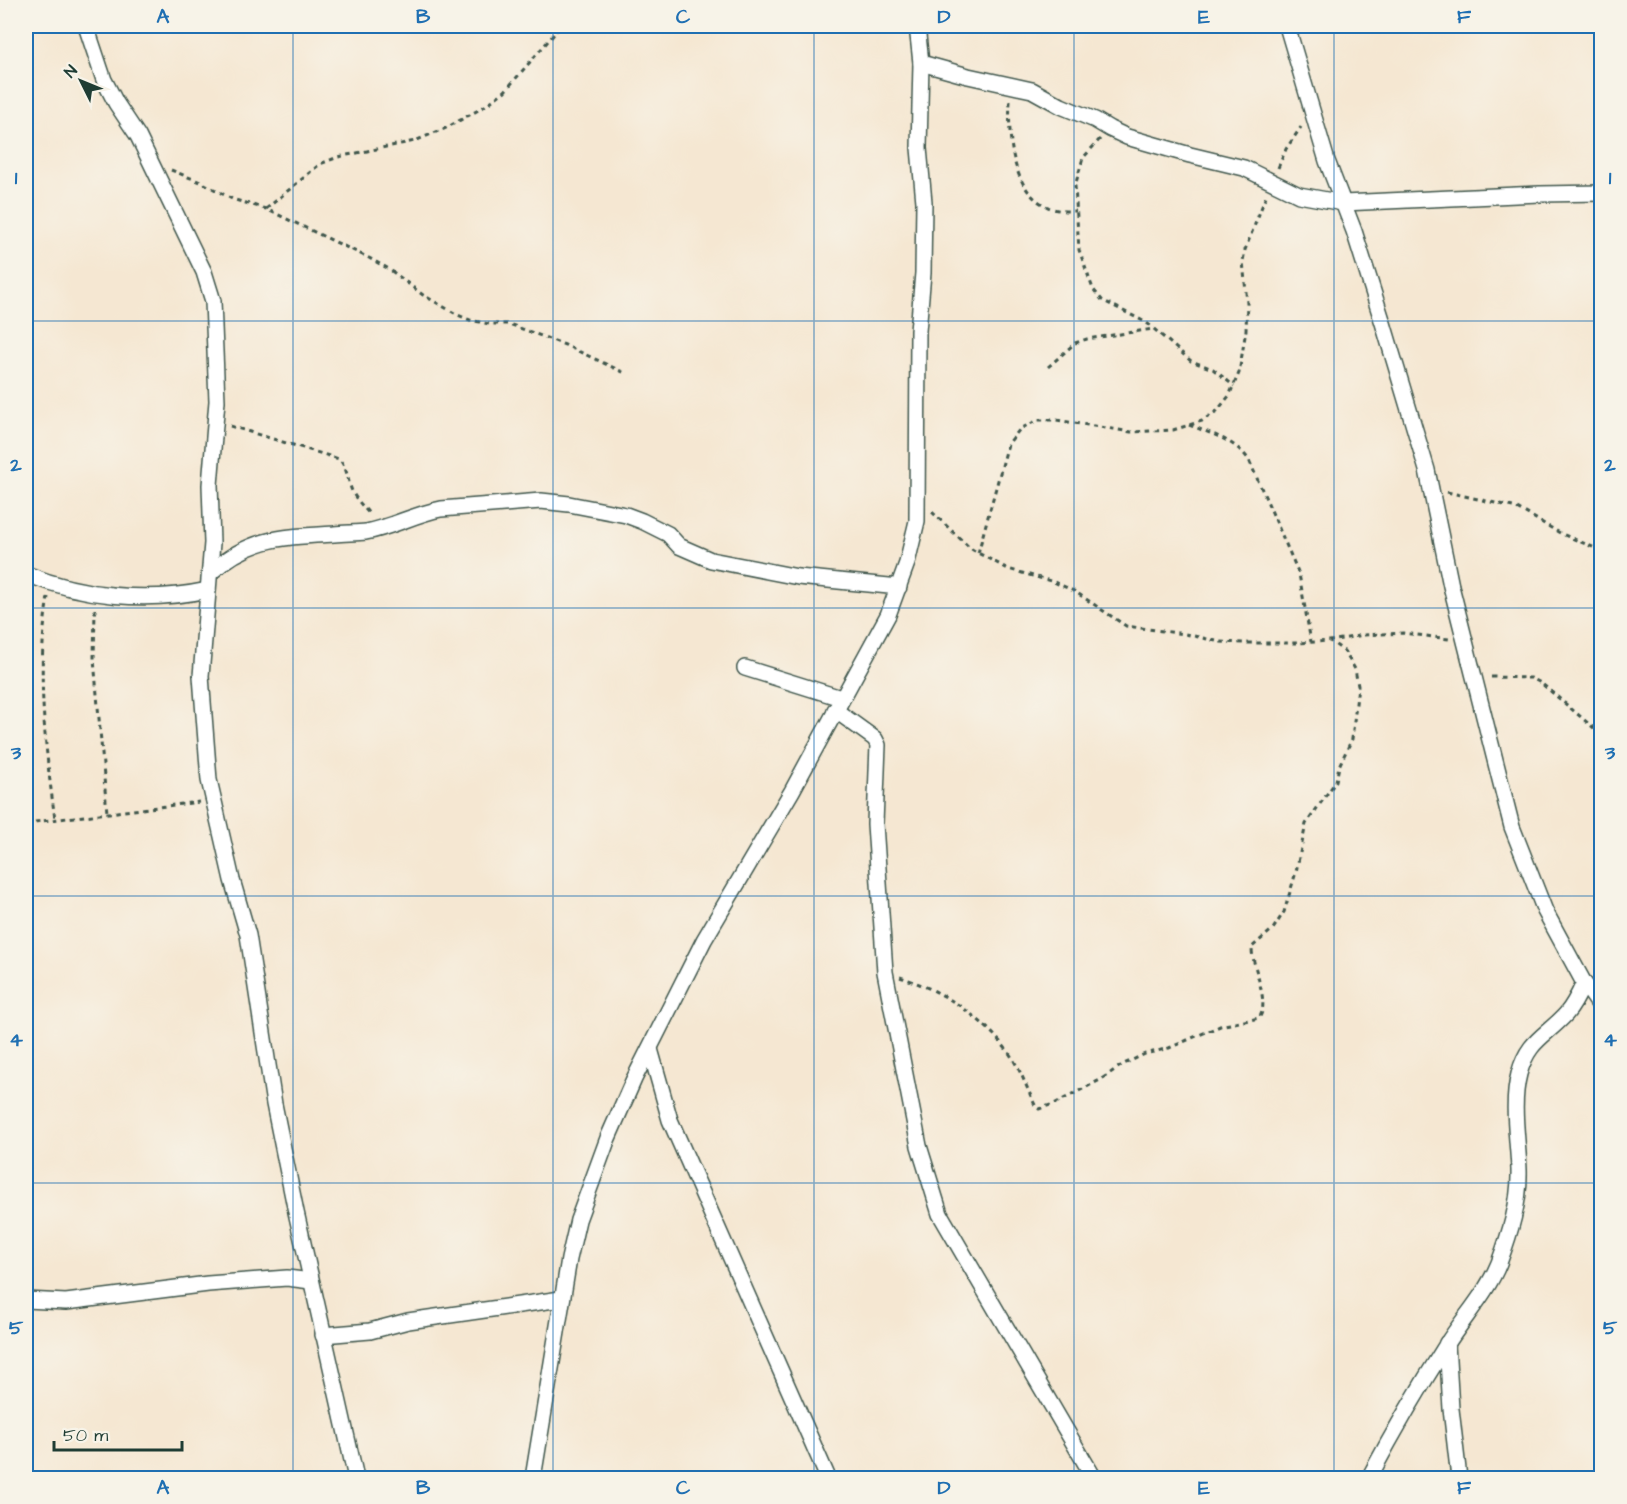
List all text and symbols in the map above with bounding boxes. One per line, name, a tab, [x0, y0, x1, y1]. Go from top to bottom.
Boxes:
text: A	[157, 3, 170, 31]
text: B	[416, 3, 431, 31]
text: C	[676, 3, 691, 31]
text: D	[938, 3, 951, 31]
text: E	[1198, 3, 1210, 31]
text: F	[1457, 3, 1472, 31]
north arrow	[51, 51, 111, 111]
text: N	[59, 60, 82, 83]
text: 1	[15, 164, 18, 192]
text: 1	[1609, 164, 1612, 192]
text: 2	[9, 451, 22, 479]
text: 2	[1603, 451, 1616, 479]
text: 3	[10, 739, 22, 767]
text: 3	[1604, 739, 1616, 767]
text: 4	[9, 1026, 23, 1054]
text: 4	[1603, 1026, 1617, 1054]
text: 5	[9, 1314, 24, 1342]
text: 5	[1603, 1314, 1618, 1342]
scale bar	[54, 1414, 182, 1452]
text: 50 m	[63, 1423, 108, 1448]
text: A	[157, 1474, 170, 1502]
text: B	[416, 1474, 431, 1502]
text: C	[676, 1474, 691, 1502]
text: D	[938, 1474, 951, 1502]
text: E	[1198, 1474, 1210, 1502]
text: F	[1457, 1474, 1472, 1502]

